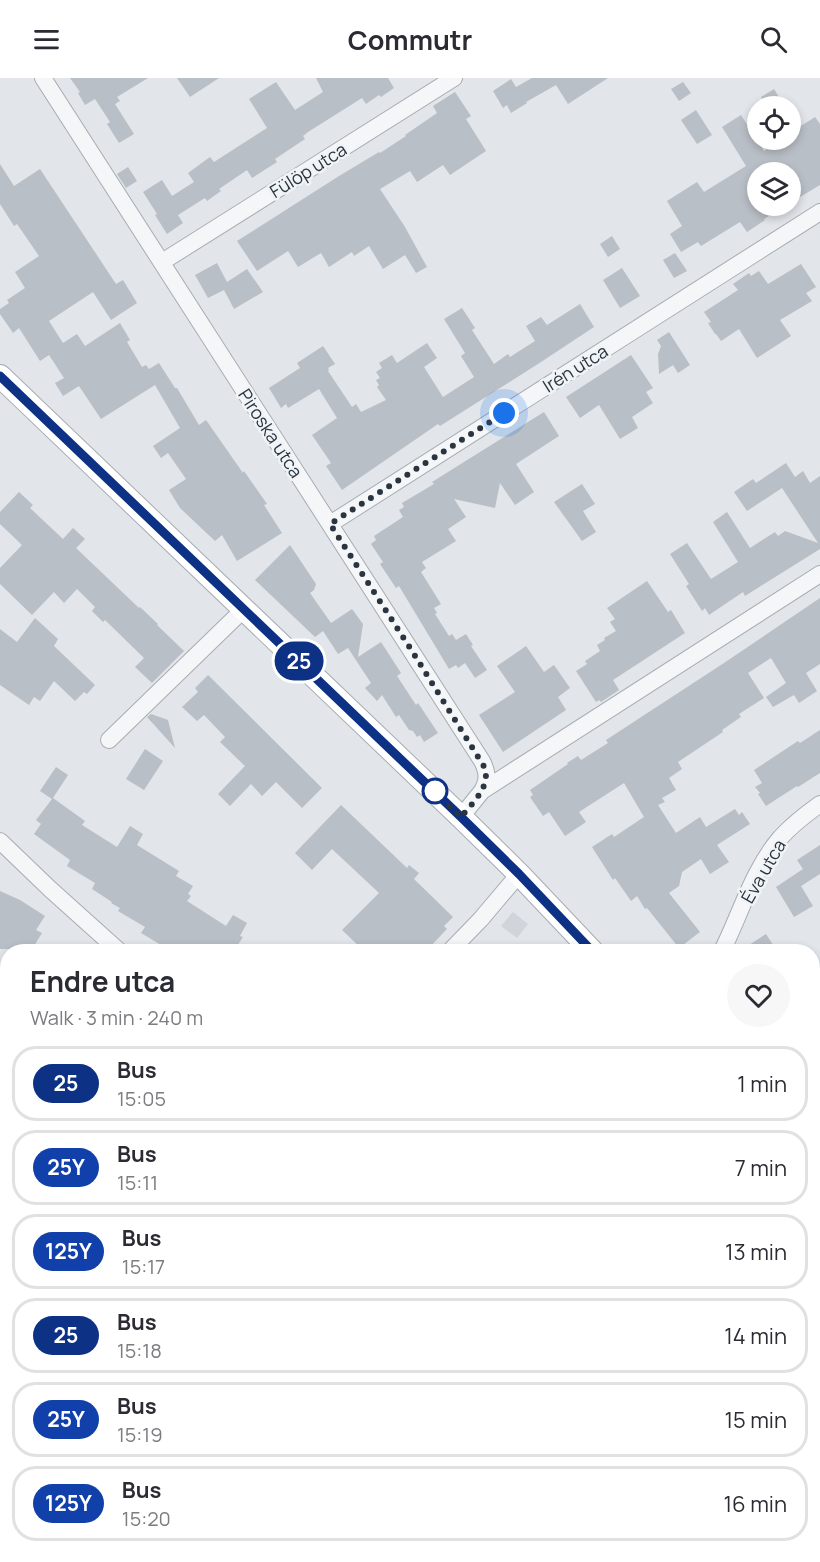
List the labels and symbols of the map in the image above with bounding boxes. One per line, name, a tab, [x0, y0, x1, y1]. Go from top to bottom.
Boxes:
street label: Fülöp utca	[265, 137, 351, 203]
street label: Irén utca	[538, 339, 612, 397]
street label: Piroska utca	[233, 384, 309, 482]
your location	[489, 398, 519, 428]
line badge: 25	[272, 642, 326, 680]
unlabelled marker	[422, 778, 448, 804]
street label: Éva utca	[735, 835, 791, 907]

